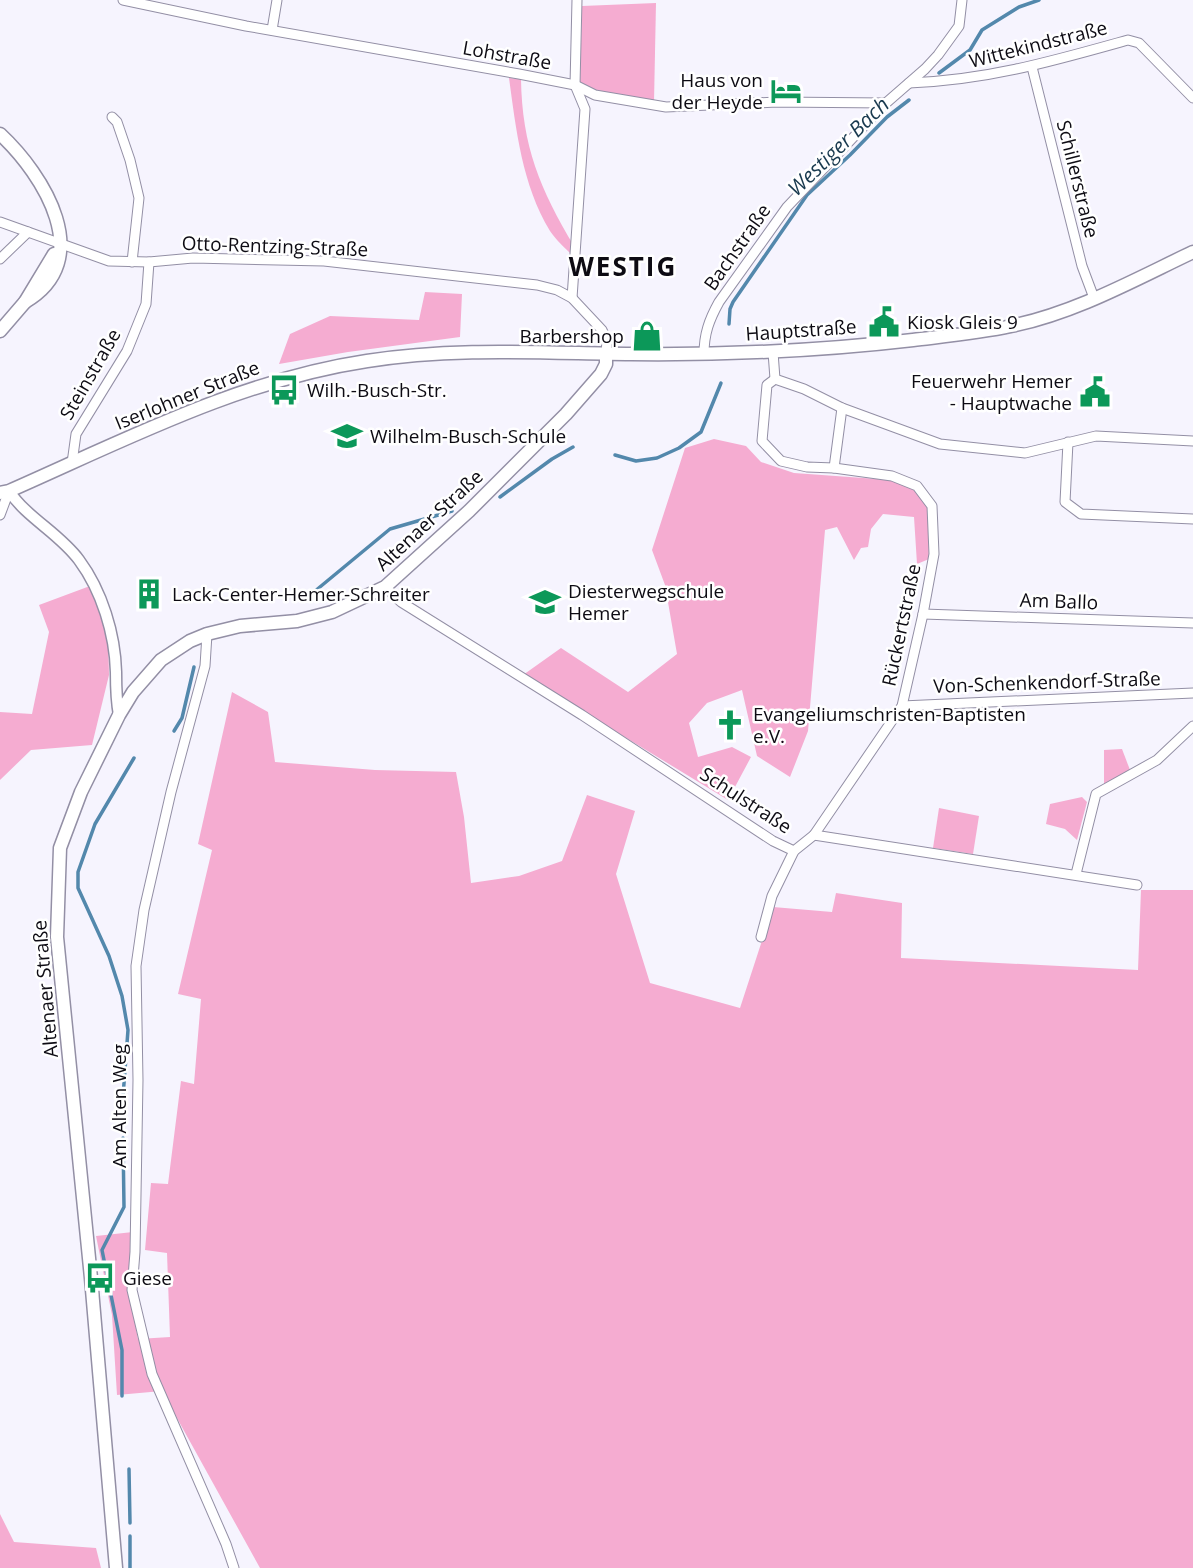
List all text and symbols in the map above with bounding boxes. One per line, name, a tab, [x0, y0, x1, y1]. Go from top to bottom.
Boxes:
street label: Wittekindstraße	[966, 14, 1110, 74]
street label: Lohstraße	[461, 34, 553, 76]
place label: Haus von der Heyde	[672, 67, 763, 115]
hotel icon: Haus von der Heyde	[769, 74, 803, 108]
water label: Westiger Bach	[781, 90, 895, 202]
street label: Schillerstraße	[1051, 117, 1105, 241]
street label: Bachstraße	[698, 198, 776, 296]
street label: Otto-Rentzing-Straße	[181, 230, 369, 262]
district label: WESTIG	[569, 248, 677, 284]
public building icon: Kiosk Gleis 9	[867, 305, 901, 339]
place label: Kiosk Gleis 9	[907, 309, 1018, 335]
street label: Hauptstraße	[745, 313, 857, 347]
shop icon: Barbershop	[630, 319, 664, 353]
place label: Barbershop	[520, 323, 624, 349]
street label: Steinstraße	[53, 324, 127, 424]
street label: Iserlohner Straße	[111, 354, 263, 436]
place label: Feuerwehr Hemer - Hauptwache	[911, 368, 1072, 416]
bus stop icon: Wilh.-Busch-Str.	[267, 373, 301, 407]
public building icon: Feuerwehr Hemer - Hauptwache	[1078, 375, 1112, 409]
place label: Wilh.-Busch-Str.	[307, 377, 447, 403]
school or university icon: Wilhelm-Busch-Schule	[330, 419, 364, 453]
place label: Wilhelm-Busch-Schule	[370, 423, 566, 449]
street label: Altenaer Straße	[370, 463, 488, 577]
street label: Rückertstraße	[875, 561, 927, 689]
building icon: Lack-Center-Hemer-Schreiter	[132, 577, 166, 611]
place label: Diesterwegschule Hemer	[568, 578, 724, 626]
place label: Lack-Center-Hemer-Schreiter	[172, 581, 430, 607]
school or university icon: Diesterwegschule Hemer	[528, 585, 562, 619]
street label: Am Ballo	[1019, 587, 1099, 615]
street label: Von-Schenkendorf-Straße	[933, 665, 1161, 699]
place label: Evangeliumschristen-Baptisten e.V.	[753, 701, 1026, 749]
church icon: Evangeliumschristen-Baptisten e.V.	[713, 708, 747, 742]
street label: Schulstraße	[695, 761, 797, 839]
street label: Altenaer Straße	[26, 919, 64, 1059]
street label: Am Alten Weg	[106, 1044, 132, 1168]
bus stop icon: Giese	[83, 1261, 117, 1295]
place label: Giese	[123, 1265, 172, 1291]

